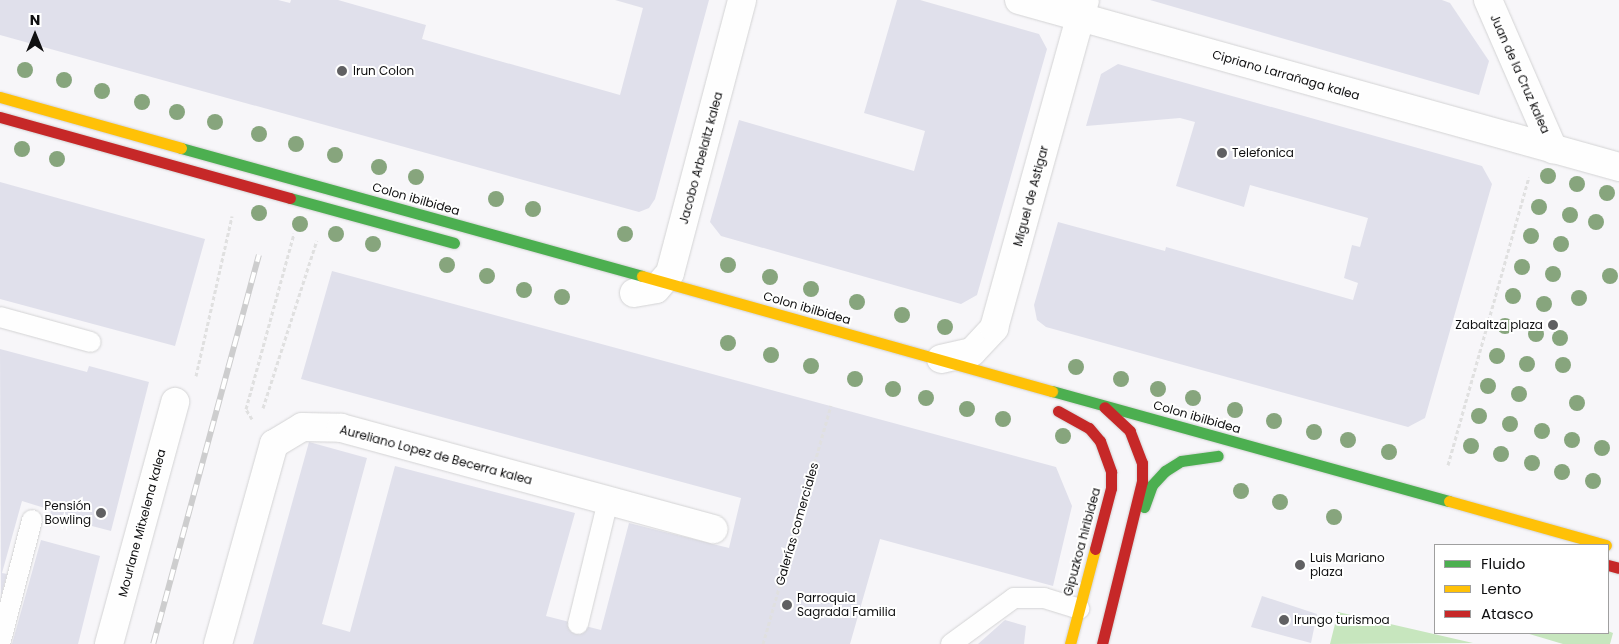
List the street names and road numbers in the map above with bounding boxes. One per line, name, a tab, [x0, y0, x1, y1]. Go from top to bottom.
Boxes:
street label: Juan de la Cruz kalea	[1487, 12, 1553, 136]
street label: Cipriano Larrañaga kalea	[1211, 47, 1361, 103]
street label: Jacobo Arbelaitz kalea	[676, 90, 726, 226]
street label: Miguel de Astigar	[1011, 144, 1051, 248]
street label: Colon ibilbidea	[371, 180, 461, 218]
street label: Colon ibilbidea	[762, 289, 852, 327]
street label: Colon ibilbidea	[1152, 398, 1242, 436]
street label: Aureliano Lopez de Becerra kalea	[338, 422, 534, 488]
street label: Mourlane Mitxelena kalea	[115, 447, 169, 599]
street label: Galerías comerciales	[773, 461, 821, 587]
street label: Gipuzkoa hiribidea	[1061, 486, 1103, 598]

